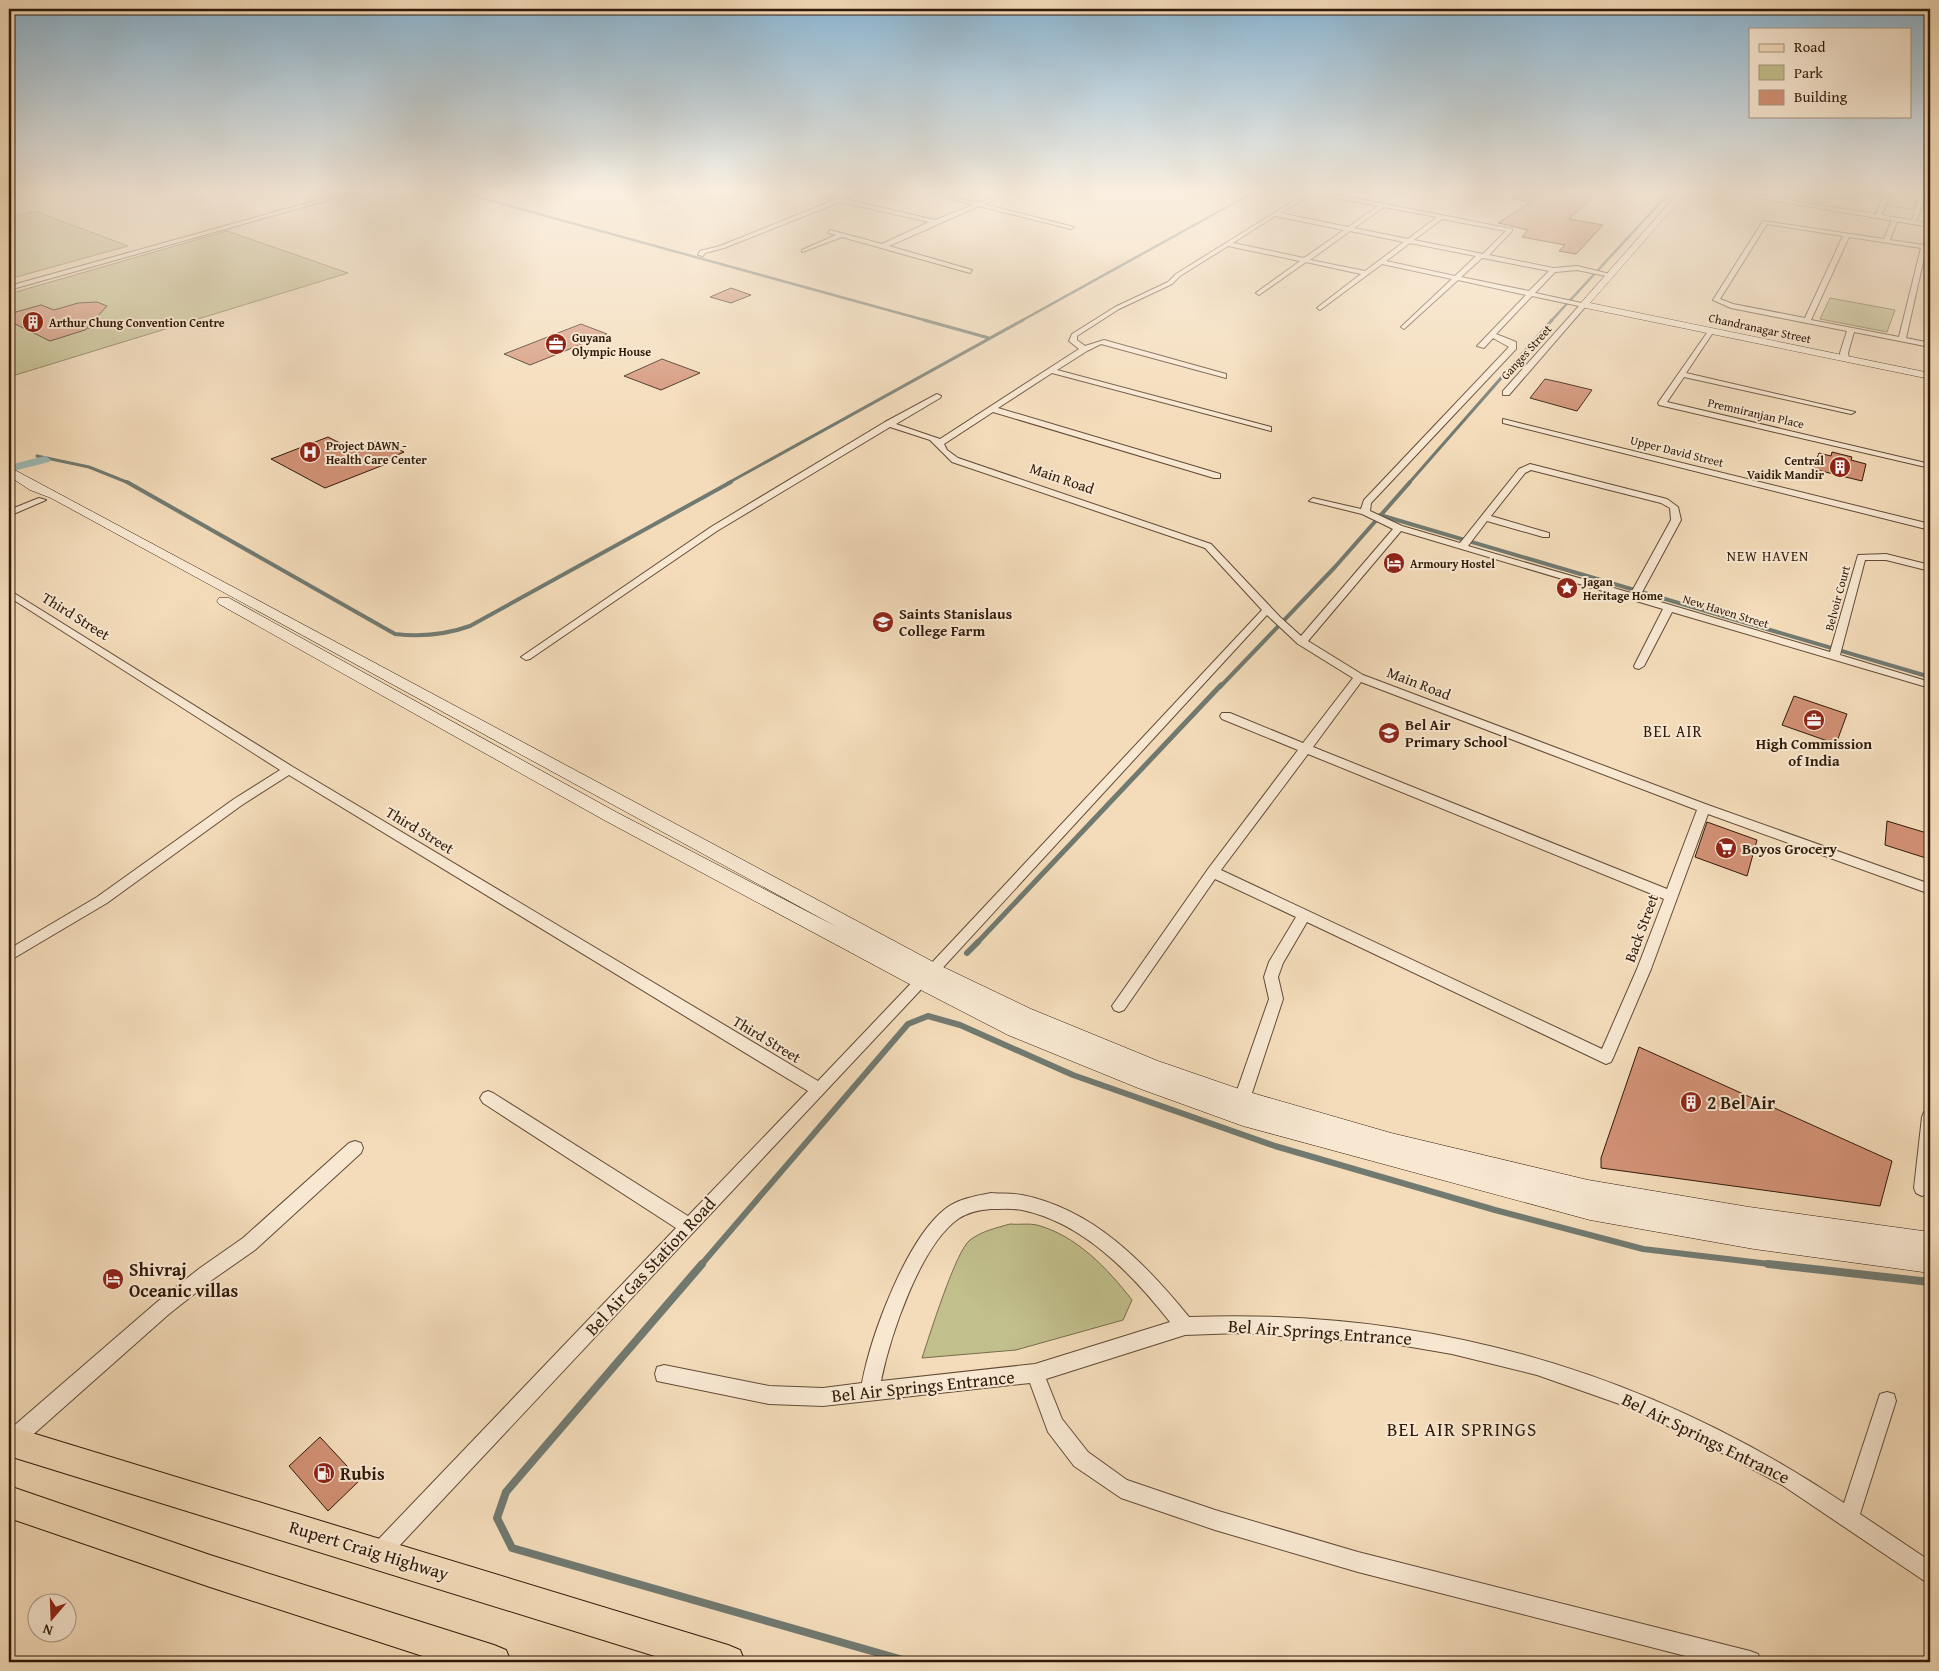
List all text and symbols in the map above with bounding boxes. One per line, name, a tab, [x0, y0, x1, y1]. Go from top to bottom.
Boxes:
legend	[1749, 28, 1912, 118]
text: Road	[1794, 36, 1825, 57]
text: Park	[1794, 62, 1823, 83]
text: Building	[1794, 86, 1848, 107]
street label: Chandranagar Street	[1707, 309, 1814, 347]
building icon: Arthur Chung Convention Centre	[21, 310, 45, 334]
place label: Arthur Chung Convention Centre	[49, 314, 225, 331]
street label: Ganges Street	[1497, 320, 1556, 383]
place label: Guyana Olympic House	[572, 329, 651, 360]
office icon: Guyana Olympic House	[544, 332, 568, 356]
street label: Premniranjan Place	[1706, 394, 1806, 432]
street label: Upper David Street	[1629, 431, 1726, 471]
place label: Project DAWN - Health Care Center	[326, 437, 427, 468]
hospital icon: Project DAWN - Health Care Center	[298, 440, 322, 464]
place label: Central Vaidik Mandir	[1747, 452, 1824, 483]
building icon: Central Vaidik Mandir	[1828, 455, 1852, 479]
street label: Main Road	[1027, 457, 1097, 499]
district label: NEW HAVEN	[1727, 546, 1809, 566]
hotel icon: Armoury Hostel	[1382, 551, 1406, 575]
place label: Armoury Hostel	[1410, 555, 1495, 572]
street label: Belvoir Court	[1820, 563, 1854, 633]
place label: Jagan Heritage Home	[1581, 573, 1663, 604]
place icon: Jagan Heritage Home	[1555, 576, 1579, 600]
street label: Third Street	[38, 587, 115, 646]
street label: New Haven Street	[1681, 590, 1772, 632]
place label: Saints Stanislaus College Farm	[899, 603, 1012, 641]
school or university icon: Saints Stanislaus College Farm	[871, 610, 895, 634]
street label: Main Road	[1384, 661, 1454, 705]
office icon: High Commission of India	[1802, 708, 1826, 732]
place label: Bel Air Primary School	[1405, 714, 1508, 752]
district label: BEL AIR	[1643, 719, 1703, 743]
school or university icon: Bel Air Primary School	[1377, 721, 1401, 745]
place label: High Commission of India	[1756, 733, 1872, 771]
street label: Third Street	[382, 801, 459, 859]
supermarket icon: Boyos Grocery	[1714, 836, 1738, 860]
place label: Boyos Grocery	[1742, 838, 1837, 859]
street label: Back Street	[1619, 890, 1663, 965]
street label: Third Street	[729, 1010, 806, 1068]
place label: 2 Bel Air	[1707, 1089, 1776, 1116]
building icon: 2 Bel Air	[1679, 1090, 1703, 1114]
street label: Bel Air Gas Station Road	[578, 1190, 722, 1341]
place label: Shivraj Oceanic villas	[129, 1256, 238, 1304]
hotel icon: Shivraj Oceanic villas	[101, 1267, 125, 1291]
street label: Bel Air Springs Entrance	[1227, 1312, 1413, 1352]
street label: Bel Air Springs Entrance	[830, 1363, 1016, 1409]
street label: Bel Air Springs Entrance	[1617, 1386, 1795, 1490]
district label: BEL AIR SPRINGS	[1387, 1415, 1537, 1443]
place label: Rubis	[340, 1460, 385, 1487]
fuel station icon: Rubis	[312, 1461, 336, 1485]
street label: Rupert Craig Highway	[286, 1513, 452, 1587]
north arrow	[28, 1594, 78, 1644]
text: N	[39, 1619, 55, 1641]

